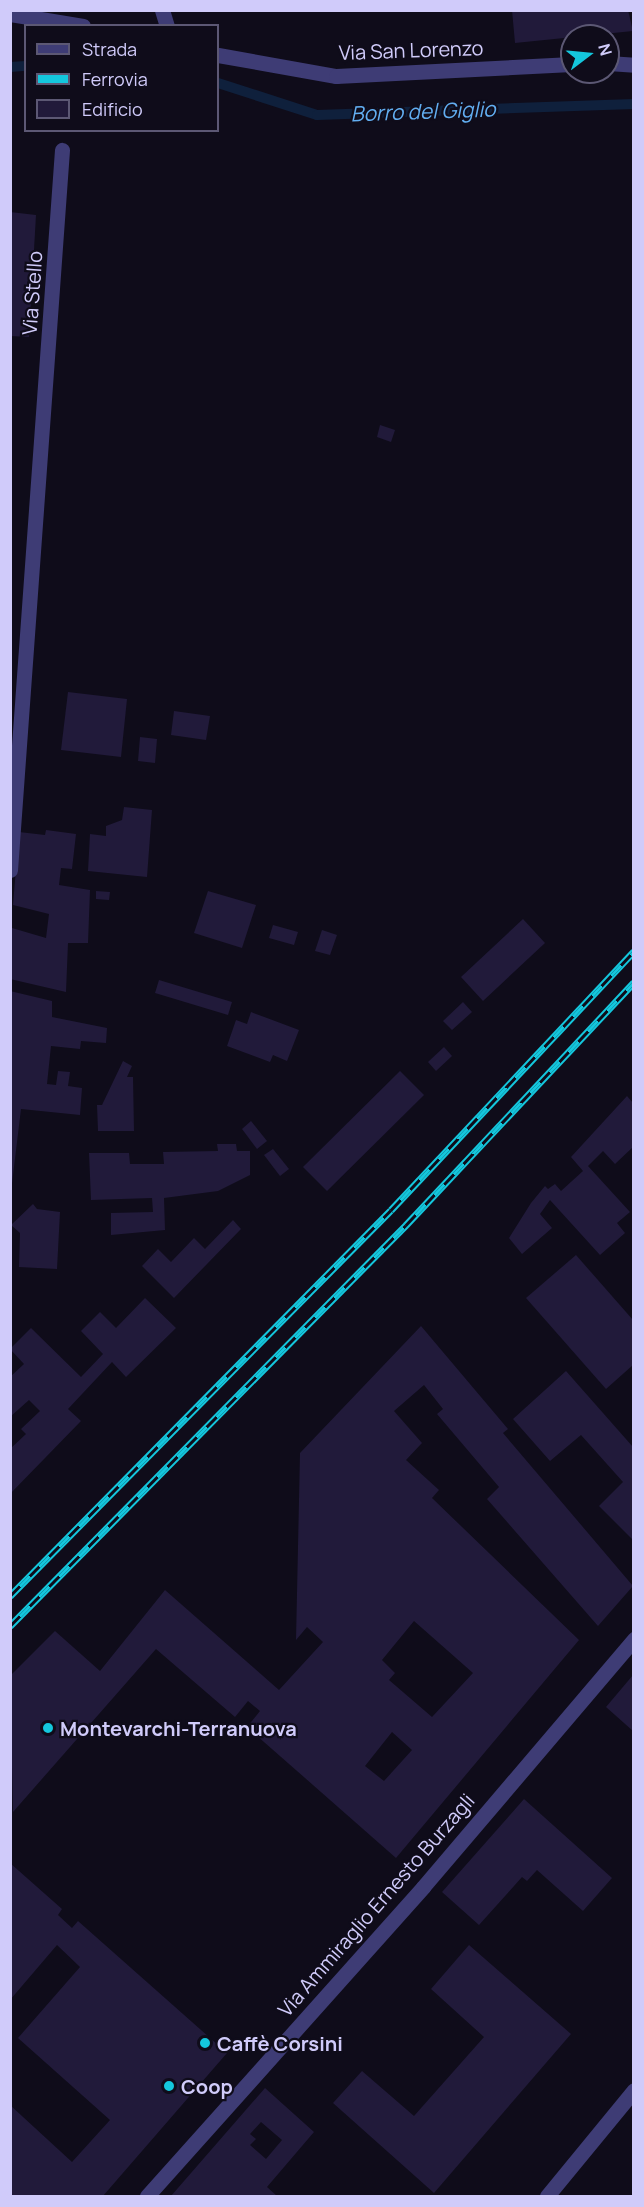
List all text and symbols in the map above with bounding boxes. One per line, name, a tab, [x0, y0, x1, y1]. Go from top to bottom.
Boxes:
legend	[24, 24, 219, 132]
north arrow	[560, 24, 620, 84]
street label: Via San Lorenzo	[338, 35, 484, 65]
text: Strada	[82, 37, 137, 61]
text: N	[593, 41, 618, 58]
text: Ferrovia	[82, 67, 148, 91]
water label: Borro del Giglio	[350, 96, 496, 126]
text: Edificio	[82, 97, 143, 121]
street label: Via Stello	[17, 250, 47, 336]
place label: Montevarchi-Terranuova	[60, 1716, 297, 1740]
marker: Montevarchi-Terranuova	[41, 1721, 55, 1735]
street label: Via Ammiraglio Ernesto Burzagli	[273, 1789, 479, 2021]
place label: Caffè Corsini	[217, 2031, 343, 2055]
marker: Caffè Corsini	[198, 2036, 212, 2050]
place label: Coop	[181, 2074, 233, 2098]
marker: Coop	[162, 2079, 176, 2093]

